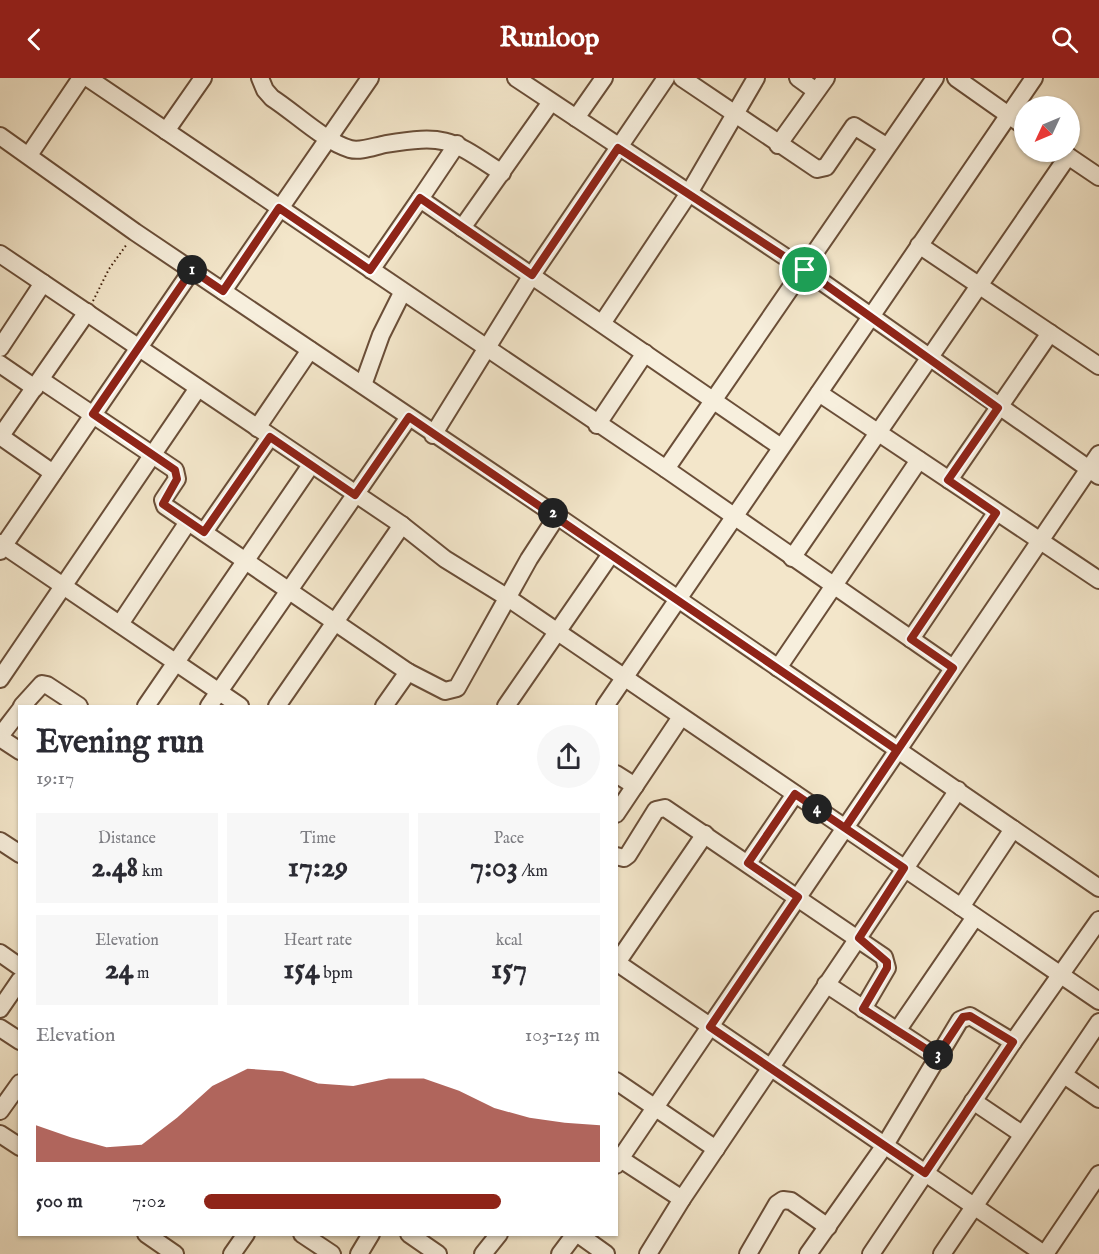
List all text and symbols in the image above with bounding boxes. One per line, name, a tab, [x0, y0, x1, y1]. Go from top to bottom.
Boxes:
text: Runloop	[500, 22, 599, 56]
icon: back	[18, 23, 51, 56]
icon: search	[1048, 23, 1081, 56]
north arrow	[1014, 96, 1080, 162]
map controls	[1014, 96, 1080, 162]
pin	[779, 244, 830, 295]
icon: arrive	[788, 253, 821, 286]
pin: 1	[177, 255, 207, 285]
text: 1	[189, 260, 195, 280]
pin: 2	[538, 498, 568, 528]
text: 2	[549, 503, 557, 523]
text: Evening run	[36, 722, 204, 764]
button: share	[537, 725, 600, 788]
text: 19:17	[36, 766, 74, 791]
pin: 4	[802, 794, 832, 824]
text: 4	[813, 799, 821, 819]
text: Distance	[98, 829, 156, 849]
text: Time	[300, 829, 336, 849]
text: Pace	[494, 829, 524, 849]
text: 2.48	[91, 849, 138, 887]
text: 17:29	[288, 849, 348, 887]
text: 7:03	[470, 849, 518, 887]
text: km	[138, 862, 163, 882]
text: /km	[518, 862, 548, 882]
text: Elevation	[95, 931, 159, 951]
text: Heart rate	[284, 931, 352, 951]
text: kcal	[496, 931, 522, 951]
text: 24	[105, 951, 133, 989]
text: 154	[283, 951, 320, 989]
text: 157	[491, 951, 527, 989]
text: m	[133, 964, 149, 984]
text: bpm	[320, 964, 353, 984]
text: Elevation	[36, 1023, 115, 1048]
text: 103–125 m	[525, 1023, 600, 1048]
pin: 3	[923, 1040, 953, 1070]
text: 3	[935, 1045, 941, 1065]
text: 500 m	[36, 1189, 83, 1214]
text: 7:02	[132, 1189, 166, 1214]

